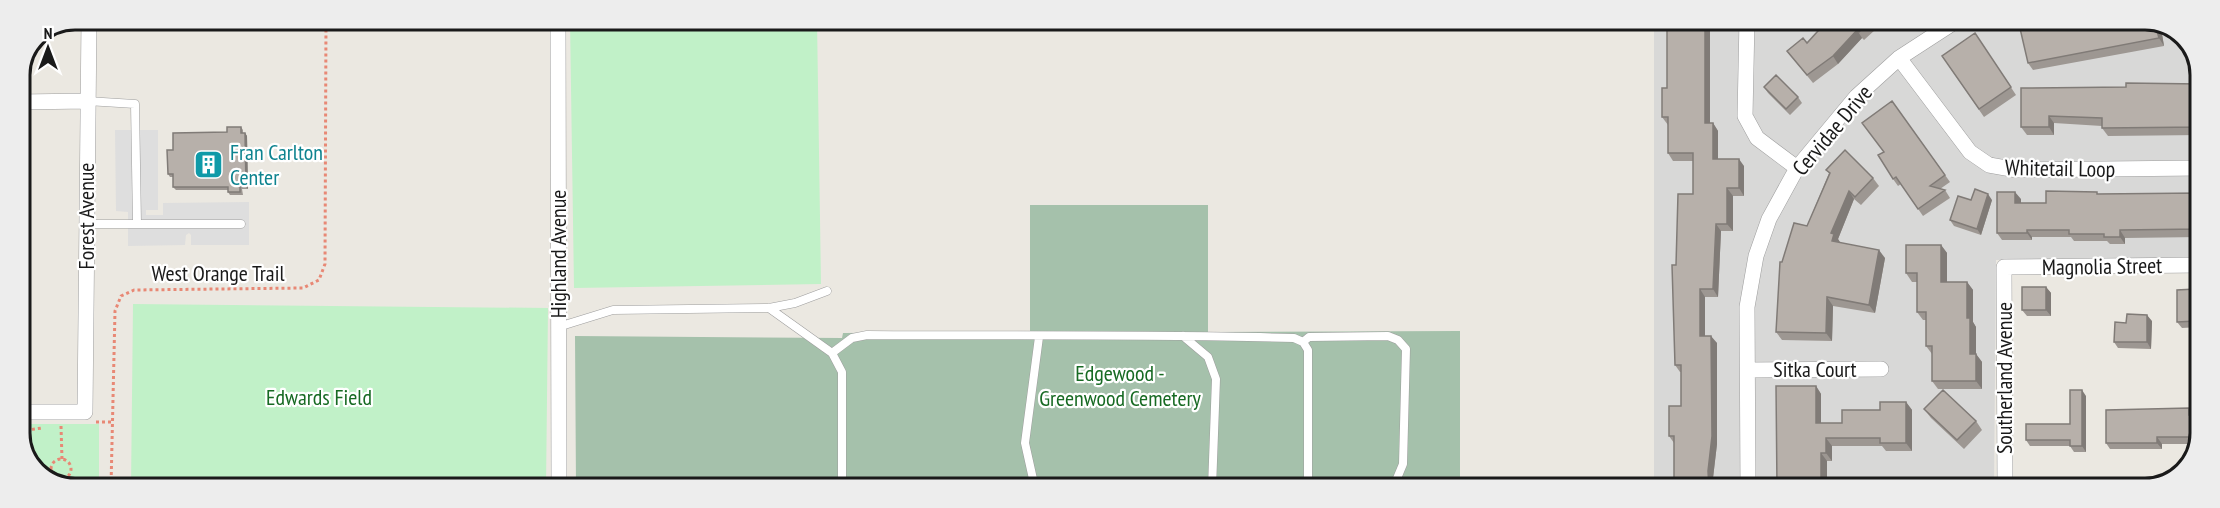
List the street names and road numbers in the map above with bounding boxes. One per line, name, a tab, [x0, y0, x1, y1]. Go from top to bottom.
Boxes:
street label: Cervidae Drive	[1786, 79, 1878, 181]
street label: Whitetail Loop	[2005, 153, 2115, 183]
street label: Forest Avenue	[72, 163, 100, 269]
street label: Highland Avenue	[544, 190, 572, 318]
street label: Magnolia Street	[2042, 251, 2162, 281]
street label: West Orange Trail	[151, 259, 285, 287]
street label: Southerland Avenue	[1990, 302, 2018, 454]
street label: Sitka Court	[1773, 355, 1857, 383]

